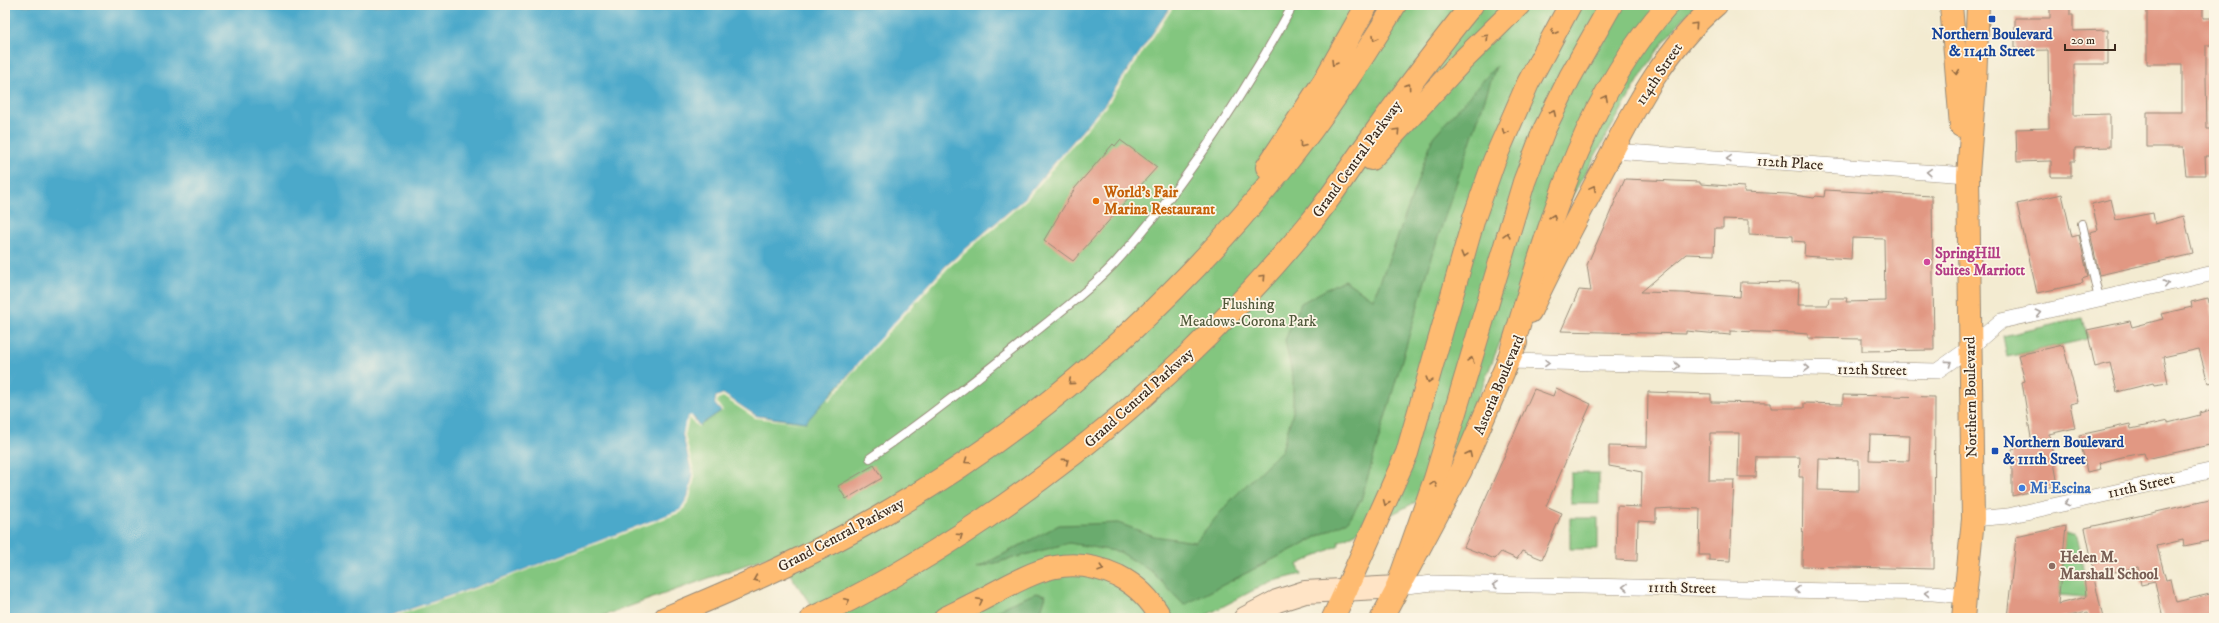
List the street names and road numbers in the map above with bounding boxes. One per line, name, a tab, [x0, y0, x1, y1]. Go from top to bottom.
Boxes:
street label: 114th Street	[1631, 39, 1687, 109]
street label: Grand Central Parkway	[1308, 96, 1406, 221]
street label: 112th Place	[1756, 151, 1824, 175]
street label: Astoria Boulevard	[1469, 332, 1529, 438]
street label: Northern Boulevard	[1960, 336, 1982, 458]
street label: Grand Central Parkway	[1080, 343, 1198, 452]
street label: 112th Street	[1837, 360, 1907, 380]
street label: 111th Street	[2106, 469, 2176, 503]
street label: Grand Central Parkway	[775, 493, 908, 576]
street label: 111th Street	[1648, 578, 1716, 598]

